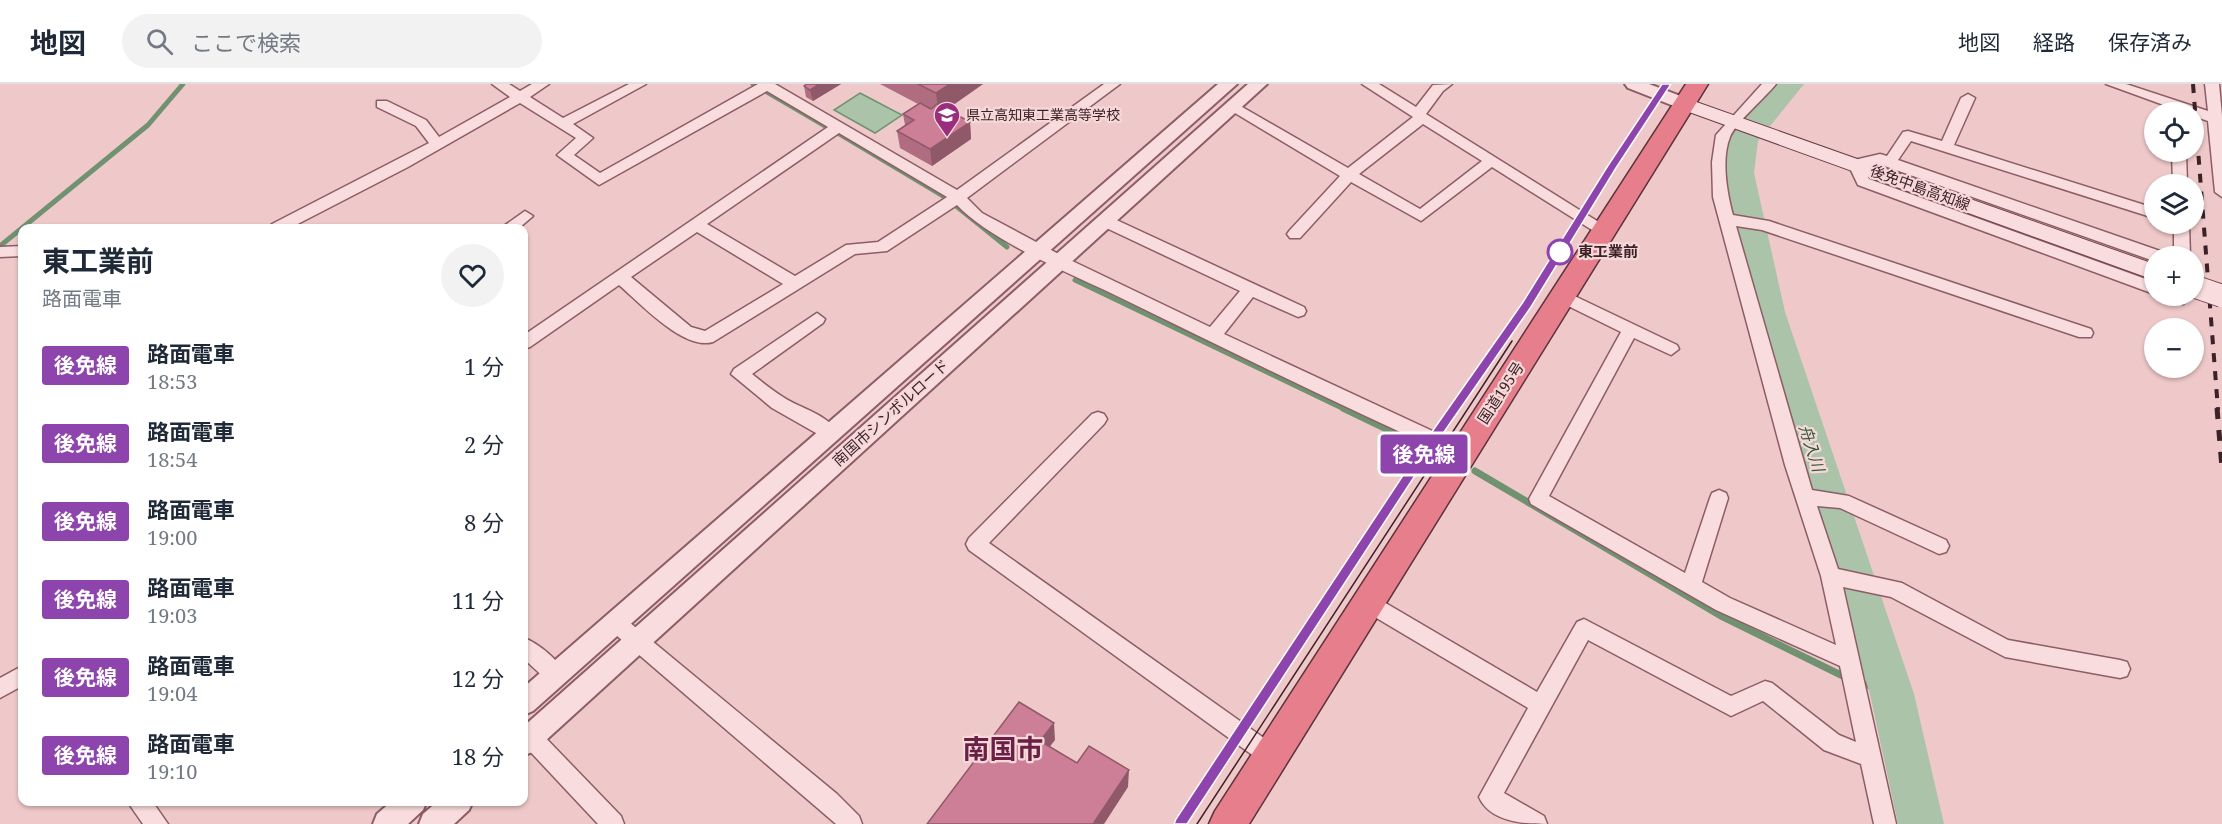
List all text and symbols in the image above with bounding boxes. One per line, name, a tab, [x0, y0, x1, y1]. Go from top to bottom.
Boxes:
search box	[122, 14, 542, 68]
text: 地図	[30, 23, 86, 61]
icon: search	[143, 25, 176, 58]
text: ここで検索	[191, 27, 301, 57]
text: 地図	[1958, 28, 2000, 56]
text: 経路	[2033, 28, 2075, 56]
text: 保存済み	[2108, 28, 2192, 56]
school or university icon: 県立高知東工業高等学校	[932, 100, 962, 138]
map controls	[2144, 102, 2204, 378]
button: locate	[2144, 102, 2204, 162]
place label: 県立高知東工業高等学校	[966, 105, 1120, 124]
street label: 後免中島高知線	[1868, 160, 1973, 214]
button: layers	[2144, 174, 2204, 234]
marker: 東工業前	[1547, 239, 1573, 265]
text: 東工業前	[42, 241, 154, 279]
place label: 東工業前	[1578, 241, 1638, 261]
button: heart	[441, 244, 504, 307]
button: +	[2144, 246, 2204, 306]
text: 路面電車	[42, 285, 122, 312]
button: −	[2144, 318, 2204, 378]
text: 路面電車	[147, 338, 235, 368]
text: 後免線	[54, 351, 117, 379]
text: 1 分	[464, 351, 504, 381]
street label: 南国市シンボルロード	[828, 355, 953, 470]
street label: 国道195号	[1473, 358, 1528, 427]
text: 18:53	[147, 368, 197, 395]
text: 路面電車	[147, 416, 235, 446]
water label: 舟入川	[1794, 422, 1830, 476]
text: 後免線	[54, 429, 117, 457]
text: 2 分	[464, 429, 504, 459]
line badge: 後免線	[1390, 434, 1458, 473]
text: 後免線	[1393, 440, 1456, 468]
text: 18:54	[147, 446, 197, 473]
text: 路面電車	[147, 494, 235, 524]
text: 後免線	[54, 507, 117, 535]
text: 8 分	[464, 507, 504, 537]
text: 19:00	[147, 524, 197, 551]
text: 路面電車	[147, 572, 235, 602]
text: 後免線	[54, 585, 117, 613]
text: 11 分	[452, 585, 504, 615]
text: 19:03	[147, 602, 197, 629]
text: 路面電車	[147, 650, 235, 680]
text: 後免線	[54, 663, 117, 691]
text: 12 分	[452, 663, 504, 693]
text: 19:04	[147, 680, 197, 707]
text: 路面電車	[147, 728, 235, 758]
district label: 南国市	[963, 730, 1044, 767]
text: 後免線	[54, 741, 117, 769]
text: 18 分	[452, 741, 504, 771]
text: 19:10	[147, 758, 197, 785]

